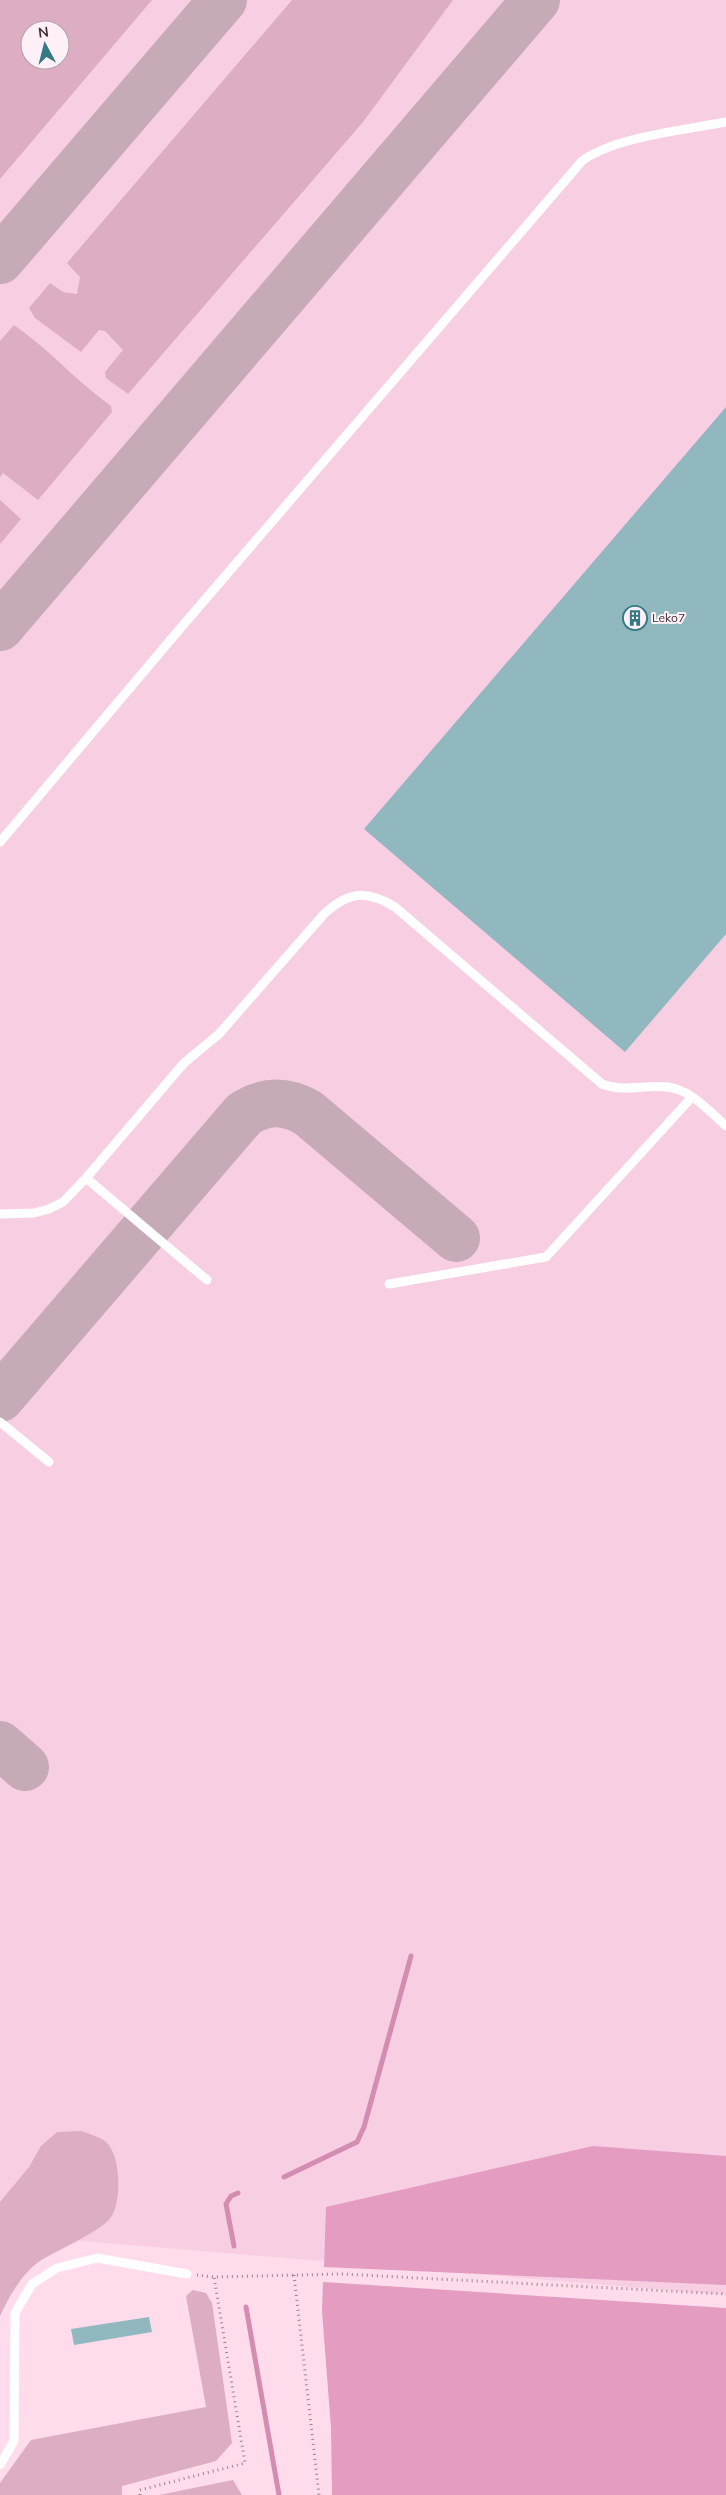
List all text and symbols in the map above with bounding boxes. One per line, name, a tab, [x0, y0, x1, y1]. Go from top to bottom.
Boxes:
north arrow	[20, 20, 70, 70]
text: N	[37, 23, 50, 42]
building icon: Leko7	[622, 605, 648, 631]
place label: Leko7	[652, 610, 685, 625]

